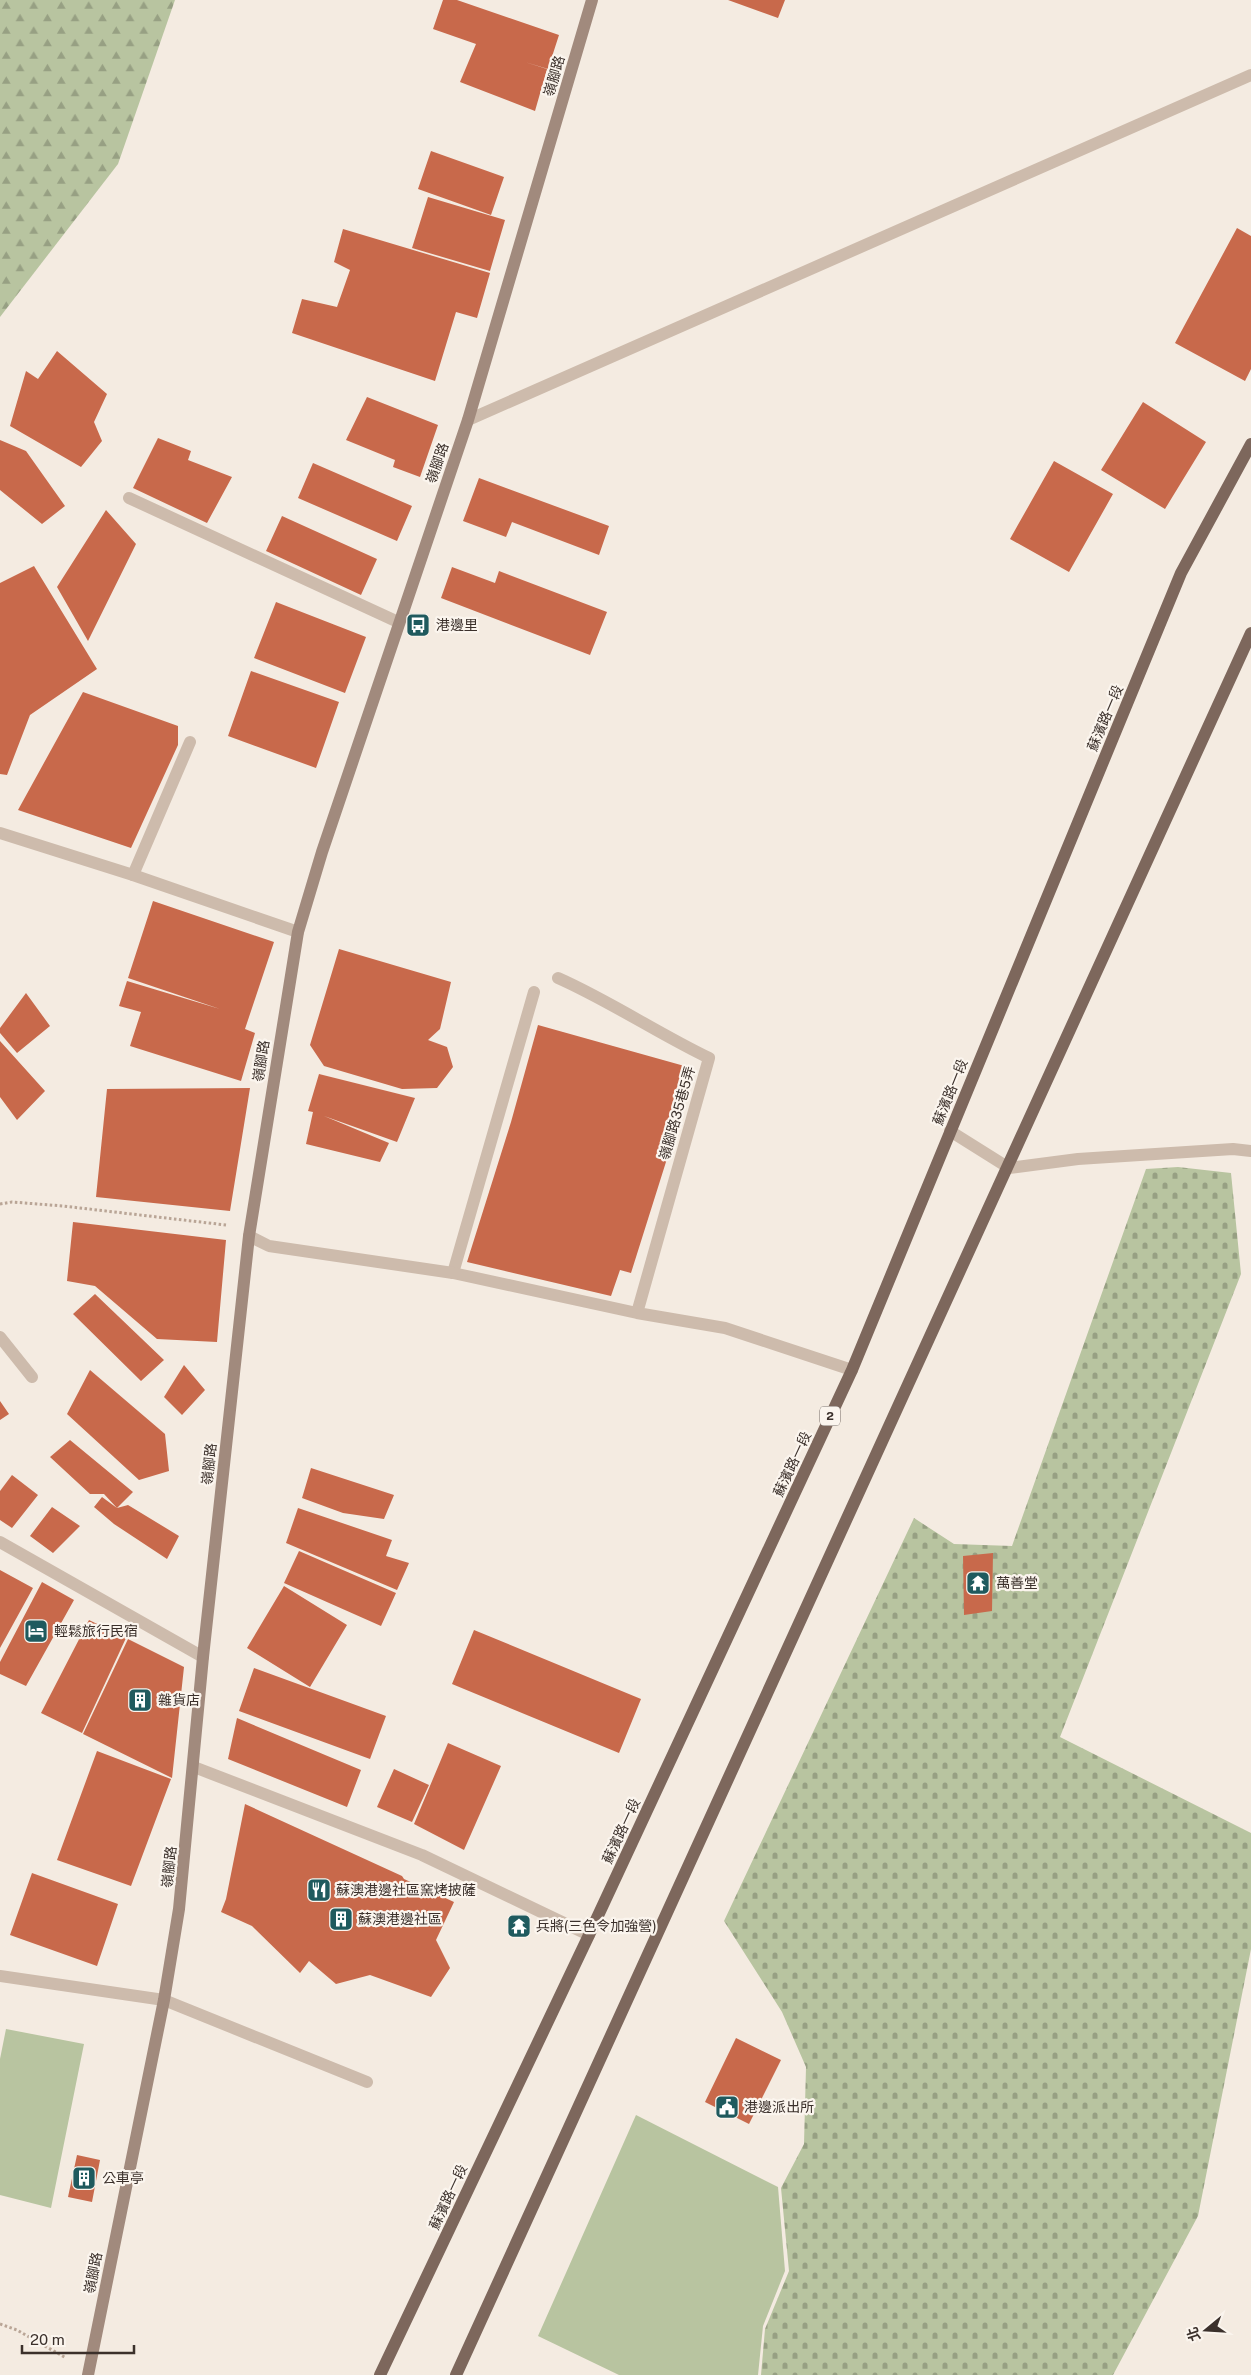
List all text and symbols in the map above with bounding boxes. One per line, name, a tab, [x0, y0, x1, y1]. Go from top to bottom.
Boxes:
street label: 嶺腳路	[541, 54, 567, 98]
street label: 嶺腳路	[423, 441, 451, 485]
bus stop icon: 港邊里	[405, 612, 431, 638]
place label: 港邊里	[436, 617, 478, 633]
street label: 蘇濱路一段	[1084, 683, 1126, 753]
street label: 嶺腳路	[250, 1039, 272, 1083]
street label: 蘇濱路一段	[929, 1057, 971, 1127]
street label: 嶺腳路35巷5弄	[656, 1064, 698, 1162]
road number: 2	[820, 1406, 840, 1425]
street label: 蘇濱路一段	[770, 1429, 814, 1499]
street label: 嶺腳路	[199, 1442, 219, 1486]
temple icon: 萬善堂	[965, 1570, 991, 1596]
place label: 萬善堂	[996, 1575, 1038, 1591]
hotel icon: 輕鬆旅行民宿	[23, 1618, 49, 1644]
place label: 輕鬆旅行民宿	[54, 1623, 138, 1639]
building icon: 雜貨店	[127, 1687, 153, 1713]
place label: 雜貨店	[158, 1692, 200, 1708]
street label: 蘇濱路一段	[599, 1796, 643, 1866]
street label: 嶺腳路	[159, 1845, 179, 1889]
restaurant icon: 蘇澳港邊社區窯烤披薩	[306, 1877, 332, 1903]
place label: 蘇澳港邊社區窯烤披薩	[336, 1882, 476, 1898]
building icon: 蘇澳港邊社區	[328, 1906, 354, 1932]
place label: 蘇澳港邊社區	[358, 1911, 442, 1927]
temple icon: 兵將(三色令加強營)	[506, 1913, 532, 1939]
place label: 兵將(三色令加強營)	[536, 1918, 657, 1934]
public building icon: 港邊派出所	[714, 2094, 740, 2120]
place label: 港邊派出所	[744, 2099, 814, 2115]
street label: 蘇濱路一段	[426, 2162, 470, 2232]
building icon: 公車亭	[71, 2165, 97, 2191]
place label: 公車亭	[102, 2170, 144, 2186]
street label: 嶺腳路	[81, 2251, 105, 2295]
north arrow	[1181, 2305, 1231, 2355]
scale bar	[22, 2322, 135, 2354]
text: 北	[1184, 2325, 1203, 2343]
text: 20 m	[30, 2331, 65, 2348]

